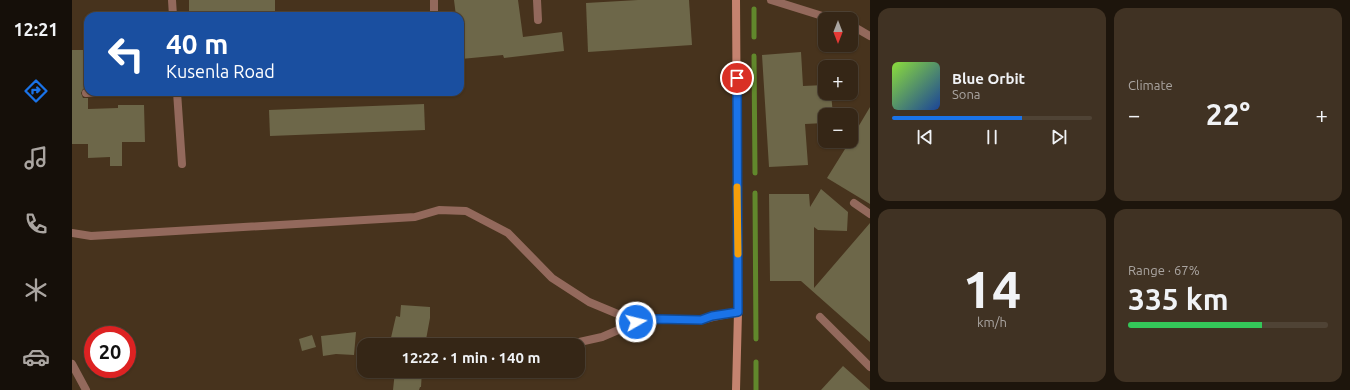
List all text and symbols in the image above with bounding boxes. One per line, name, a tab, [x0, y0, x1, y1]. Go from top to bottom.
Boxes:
north arrow	[818, 12, 858, 52]
map controls	[818, 12, 858, 148]
text: 12:21	[13, 19, 59, 39]
icon: left	[100, 28, 152, 80]
text: 40 m	[166, 28, 228, 59]
button: +	[818, 60, 858, 100]
text: Kusenla Road	[166, 61, 275, 81]
pin	[720, 61, 754, 95]
icon: arrive	[726, 67, 748, 89]
text: Blue Orbit	[952, 70, 1025, 87]
icon: directions	[22, 77, 50, 105]
text: Climate	[1128, 78, 1173, 92]
text: Sona	[952, 87, 981, 101]
text: 22°	[1206, 97, 1250, 131]
text: −	[1128, 102, 1140, 127]
text: +	[1316, 102, 1328, 127]
button: −	[818, 108, 858, 148]
icon: previous	[914, 126, 936, 148]
icon: pause	[981, 126, 1003, 148]
icon: next	[1048, 126, 1070, 148]
icon: music	[22, 144, 50, 172]
icon: phone	[22, 210, 50, 238]
text: 14	[963, 260, 1021, 318]
text: Range · 67%	[1128, 263, 1200, 277]
icon: climate	[22, 276, 50, 304]
text: 335 km	[1128, 282, 1229, 316]
position arrow	[615, 301, 657, 343]
text: km/h	[977, 315, 1007, 329]
speed limit sign: 20	[84, 326, 136, 378]
icon: car	[22, 343, 50, 371]
text: 12:22 · 1 min · 140 m	[402, 349, 540, 366]

